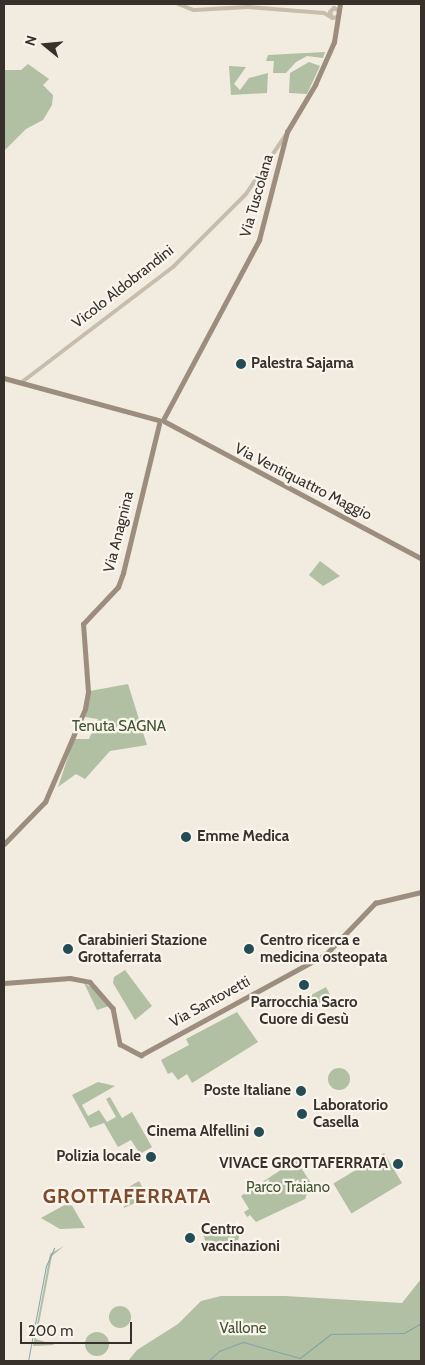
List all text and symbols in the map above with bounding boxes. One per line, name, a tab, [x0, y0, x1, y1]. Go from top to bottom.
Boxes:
north arrow	[20, 20, 70, 70]
text: N	[21, 33, 41, 48]
street label: Via Tuscolana	[237, 152, 277, 240]
street label: Vicolo Aldobrandini	[69, 242, 177, 332]
place label: Palestra Sajama	[251, 355, 354, 373]
marker: Palestra Sajama	[235, 358, 247, 370]
street label: Via Ventiquattro Maggio	[231, 440, 375, 524]
street label: Via Anagnina	[100, 490, 138, 574]
park label: Tenuta SAGNA	[72, 718, 166, 736]
place label: Emme Medica	[197, 828, 289, 846]
marker: Emme Medica	[179, 830, 193, 844]
place label: Carabinieri Stazione Grottaferrata	[78, 931, 207, 966]
place label: Centro ricerca e medicina osteopata	[260, 931, 387, 966]
marker: Centro ricerca e medicina osteopata	[242, 942, 256, 956]
marker: Carabinieri Stazione Grottaferrata	[62, 943, 74, 955]
street label: Via Santovetti	[167, 973, 253, 1031]
marker: Parrocchia Sacro Cuore di Gesù	[298, 979, 310, 991]
place label: Parrocchia Sacro Cuore di Gesù	[250, 993, 358, 1028]
place label: Poste Italiane	[203, 1082, 291, 1100]
marker: Poste Italiane	[295, 1085, 307, 1097]
place label: Laboratorio Casella	[313, 1096, 388, 1131]
marker: Laboratorio Casella	[295, 1107, 309, 1121]
place label: Cinema Alfellini	[147, 1123, 249, 1141]
marker: Cinema Alfellini	[253, 1126, 265, 1138]
place label: Polizia locale	[56, 1148, 141, 1166]
marker: Polizia locale	[145, 1151, 157, 1163]
place label: VIVACE GROTTAFERRATA	[219, 1155, 388, 1173]
marker: VIVACE GROTTAFERRATA	[392, 1158, 404, 1170]
park label: Parco Traiano	[246, 1179, 330, 1197]
district label: GROTTAFERRATA	[41, 1184, 213, 1208]
place label: Centro vaccinazioni	[201, 1220, 280, 1255]
marker: Centro vaccinazioni	[183, 1231, 197, 1245]
scale bar	[22, 1312, 135, 1344]
park label: Vallone	[219, 1320, 267, 1338]
text: 200 m	[28, 1322, 73, 1340]

